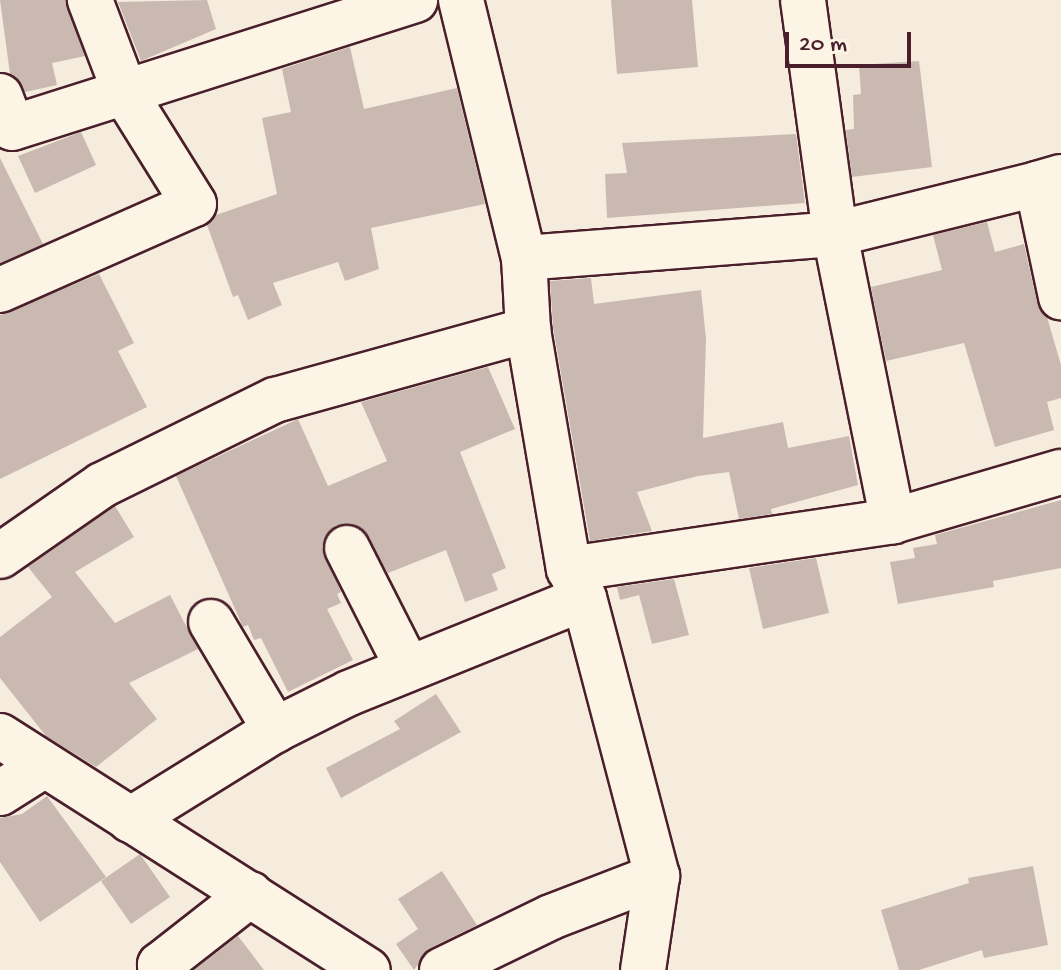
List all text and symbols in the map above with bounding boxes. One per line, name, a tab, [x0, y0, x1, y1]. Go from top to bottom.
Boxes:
scale bar	[789, 16, 915, 66]
text: 20 m	[799, 31, 847, 60]

